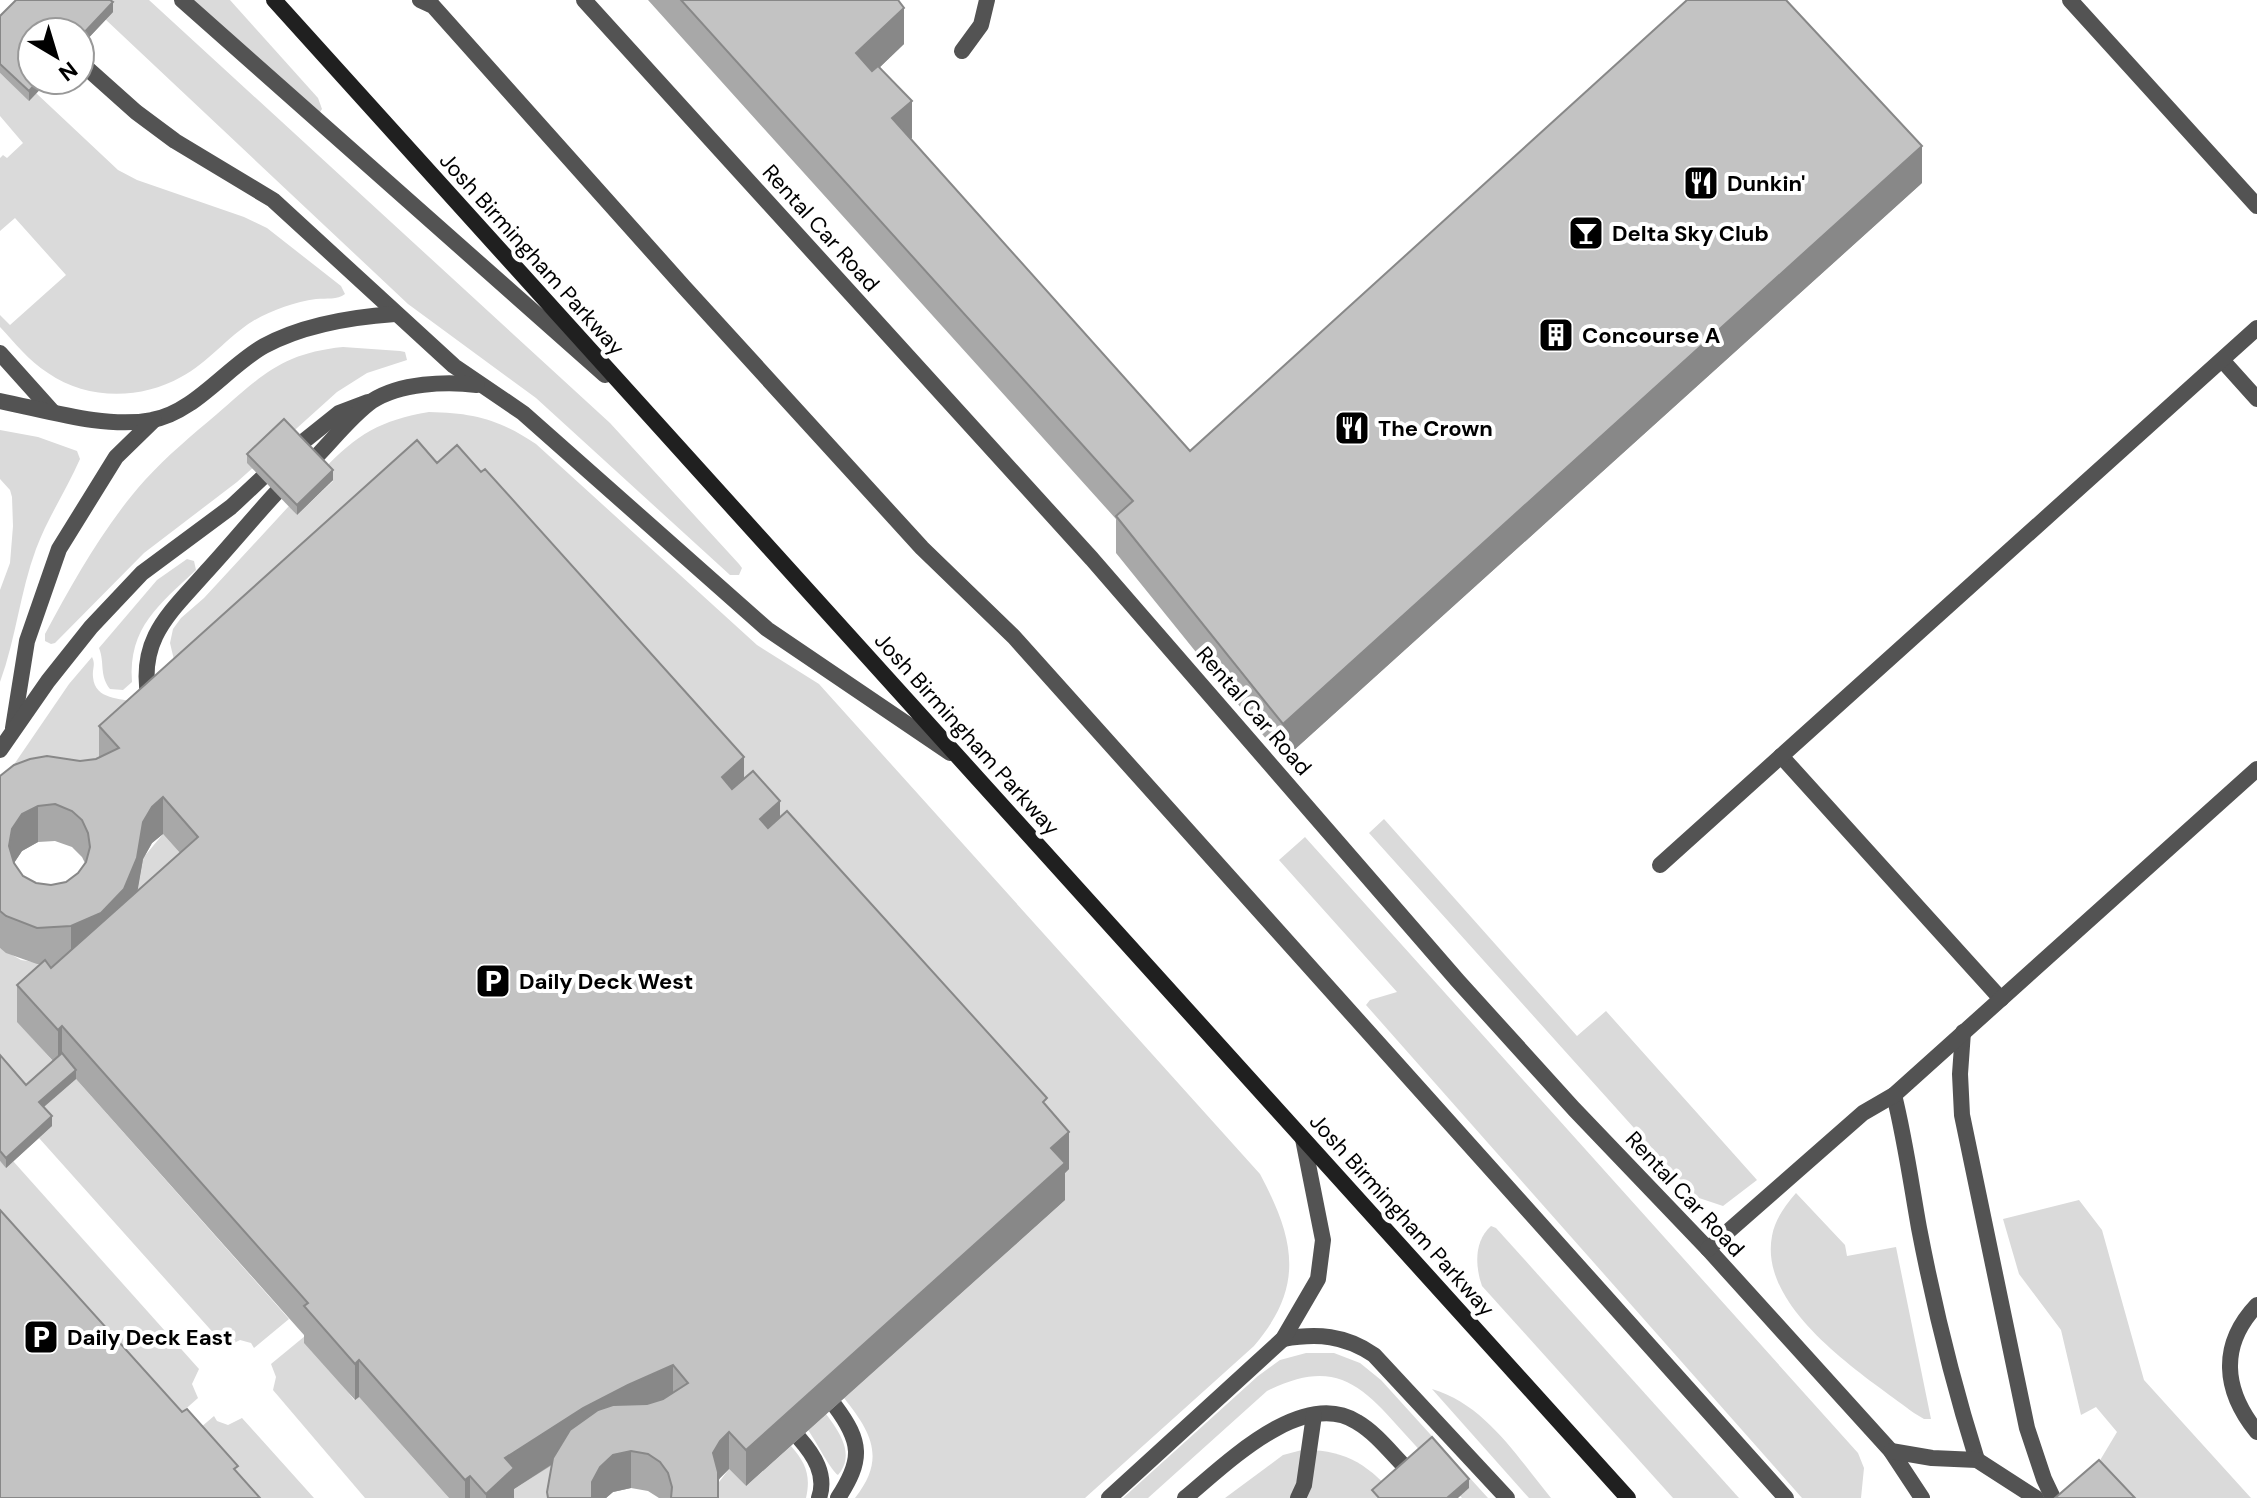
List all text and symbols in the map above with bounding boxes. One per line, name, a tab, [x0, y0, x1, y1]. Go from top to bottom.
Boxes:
north arrow	[16, 16, 96, 96]
text: N	[53, 55, 83, 88]
street label: Josh Birmingham Parkway	[433, 146, 631, 362]
street label: Rental Car Road	[756, 158, 886, 298]
restaurant icon: Dunkin'	[1682, 164, 1720, 202]
place label: Dunkin'	[1727, 169, 1805, 198]
bar icon: Delta Sky Club	[1567, 214, 1605, 252]
place label: Delta Sky Club	[1612, 219, 1769, 248]
building icon: Concourse A	[1537, 316, 1575, 354]
place label: Concourse A	[1582, 321, 1721, 350]
restaurant icon: The Crown	[1333, 409, 1371, 447]
place label: The Crown	[1378, 414, 1493, 443]
street label: Josh Birmingham Parkway	[868, 626, 1066, 842]
street label: Rental Car Road	[1190, 640, 1318, 782]
parking icon: Daily Deck West	[474, 962, 512, 1000]
place label: Daily Deck West	[519, 967, 693, 996]
street label: Josh Birmingham Parkway	[1303, 1107, 1501, 1323]
street label: Rental Car Road	[1619, 1125, 1751, 1263]
parking icon: Daily Deck East	[22, 1318, 60, 1356]
place label: Daily Deck East	[67, 1323, 232, 1352]

